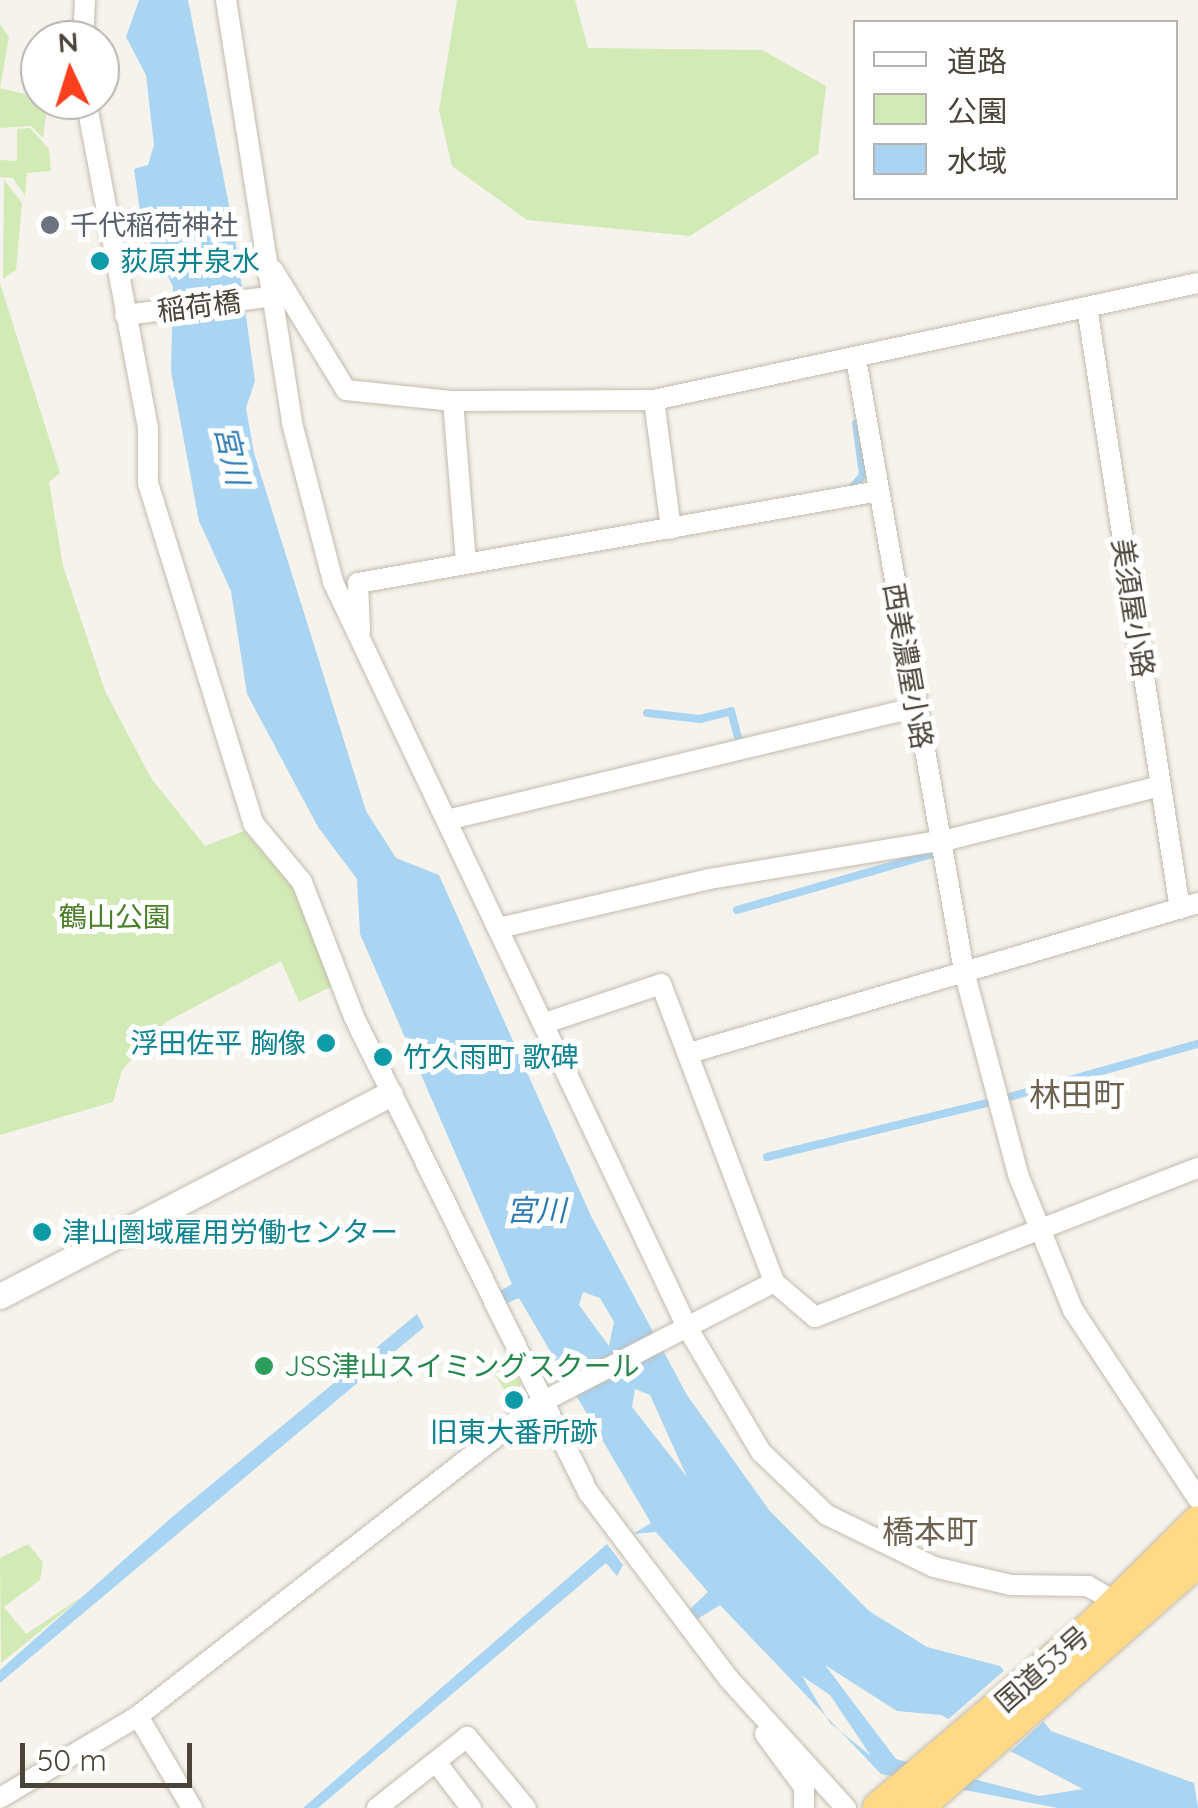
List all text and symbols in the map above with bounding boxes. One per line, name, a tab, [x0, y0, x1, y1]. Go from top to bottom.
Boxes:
north arrow	[20, 20, 120, 120]
legend	[853, 20, 1178, 200]
text: N	[57, 23, 80, 60]
text: 道路	[947, 42, 1007, 80]
text: 公園	[947, 92, 1007, 130]
text: 水域	[947, 142, 1007, 180]
place label: 千代稲荷神社	[70, 208, 238, 242]
marker: 千代稲荷神社	[39, 214, 61, 236]
place label: 荻原井泉水	[120, 244, 260, 278]
marker: 荻原井泉水	[89, 250, 111, 272]
street label: 稲荷橋	[155, 284, 243, 328]
water label: 宮川	[208, 422, 256, 488]
street label: 美須屋小路	[1105, 536, 1161, 680]
street label: 西美濃屋小路	[877, 580, 939, 752]
park label: 鶴山公園	[59, 900, 171, 934]
place label: 浮田佐平 胸像	[130, 1026, 306, 1060]
marker: 浮田佐平 胸像	[315, 1032, 337, 1054]
place label: 竹久雨町 歌碑	[403, 1040, 579, 1074]
marker: 竹久雨町 歌碑	[372, 1046, 394, 1068]
district label: 林田町	[1029, 1075, 1125, 1113]
water label: 宮川	[506, 1192, 566, 1228]
place label: 津山圏域雇用労働センター	[62, 1215, 398, 1249]
marker: 津山圏域雇用労働センター	[31, 1221, 53, 1243]
place label: JSS津山スイミングスクール	[284, 1349, 639, 1383]
marker: JSS津山スイミングスクール	[253, 1355, 275, 1377]
marker: 旧東大番所跡	[503, 1389, 525, 1411]
place label: 旧東大番所跡	[430, 1415, 598, 1449]
district label: 橋本町	[882, 1512, 978, 1550]
street label: 国道53号	[988, 1619, 1096, 1719]
scale bar	[25, 1723, 198, 1785]
text: 50 m	[37, 1741, 107, 1779]

